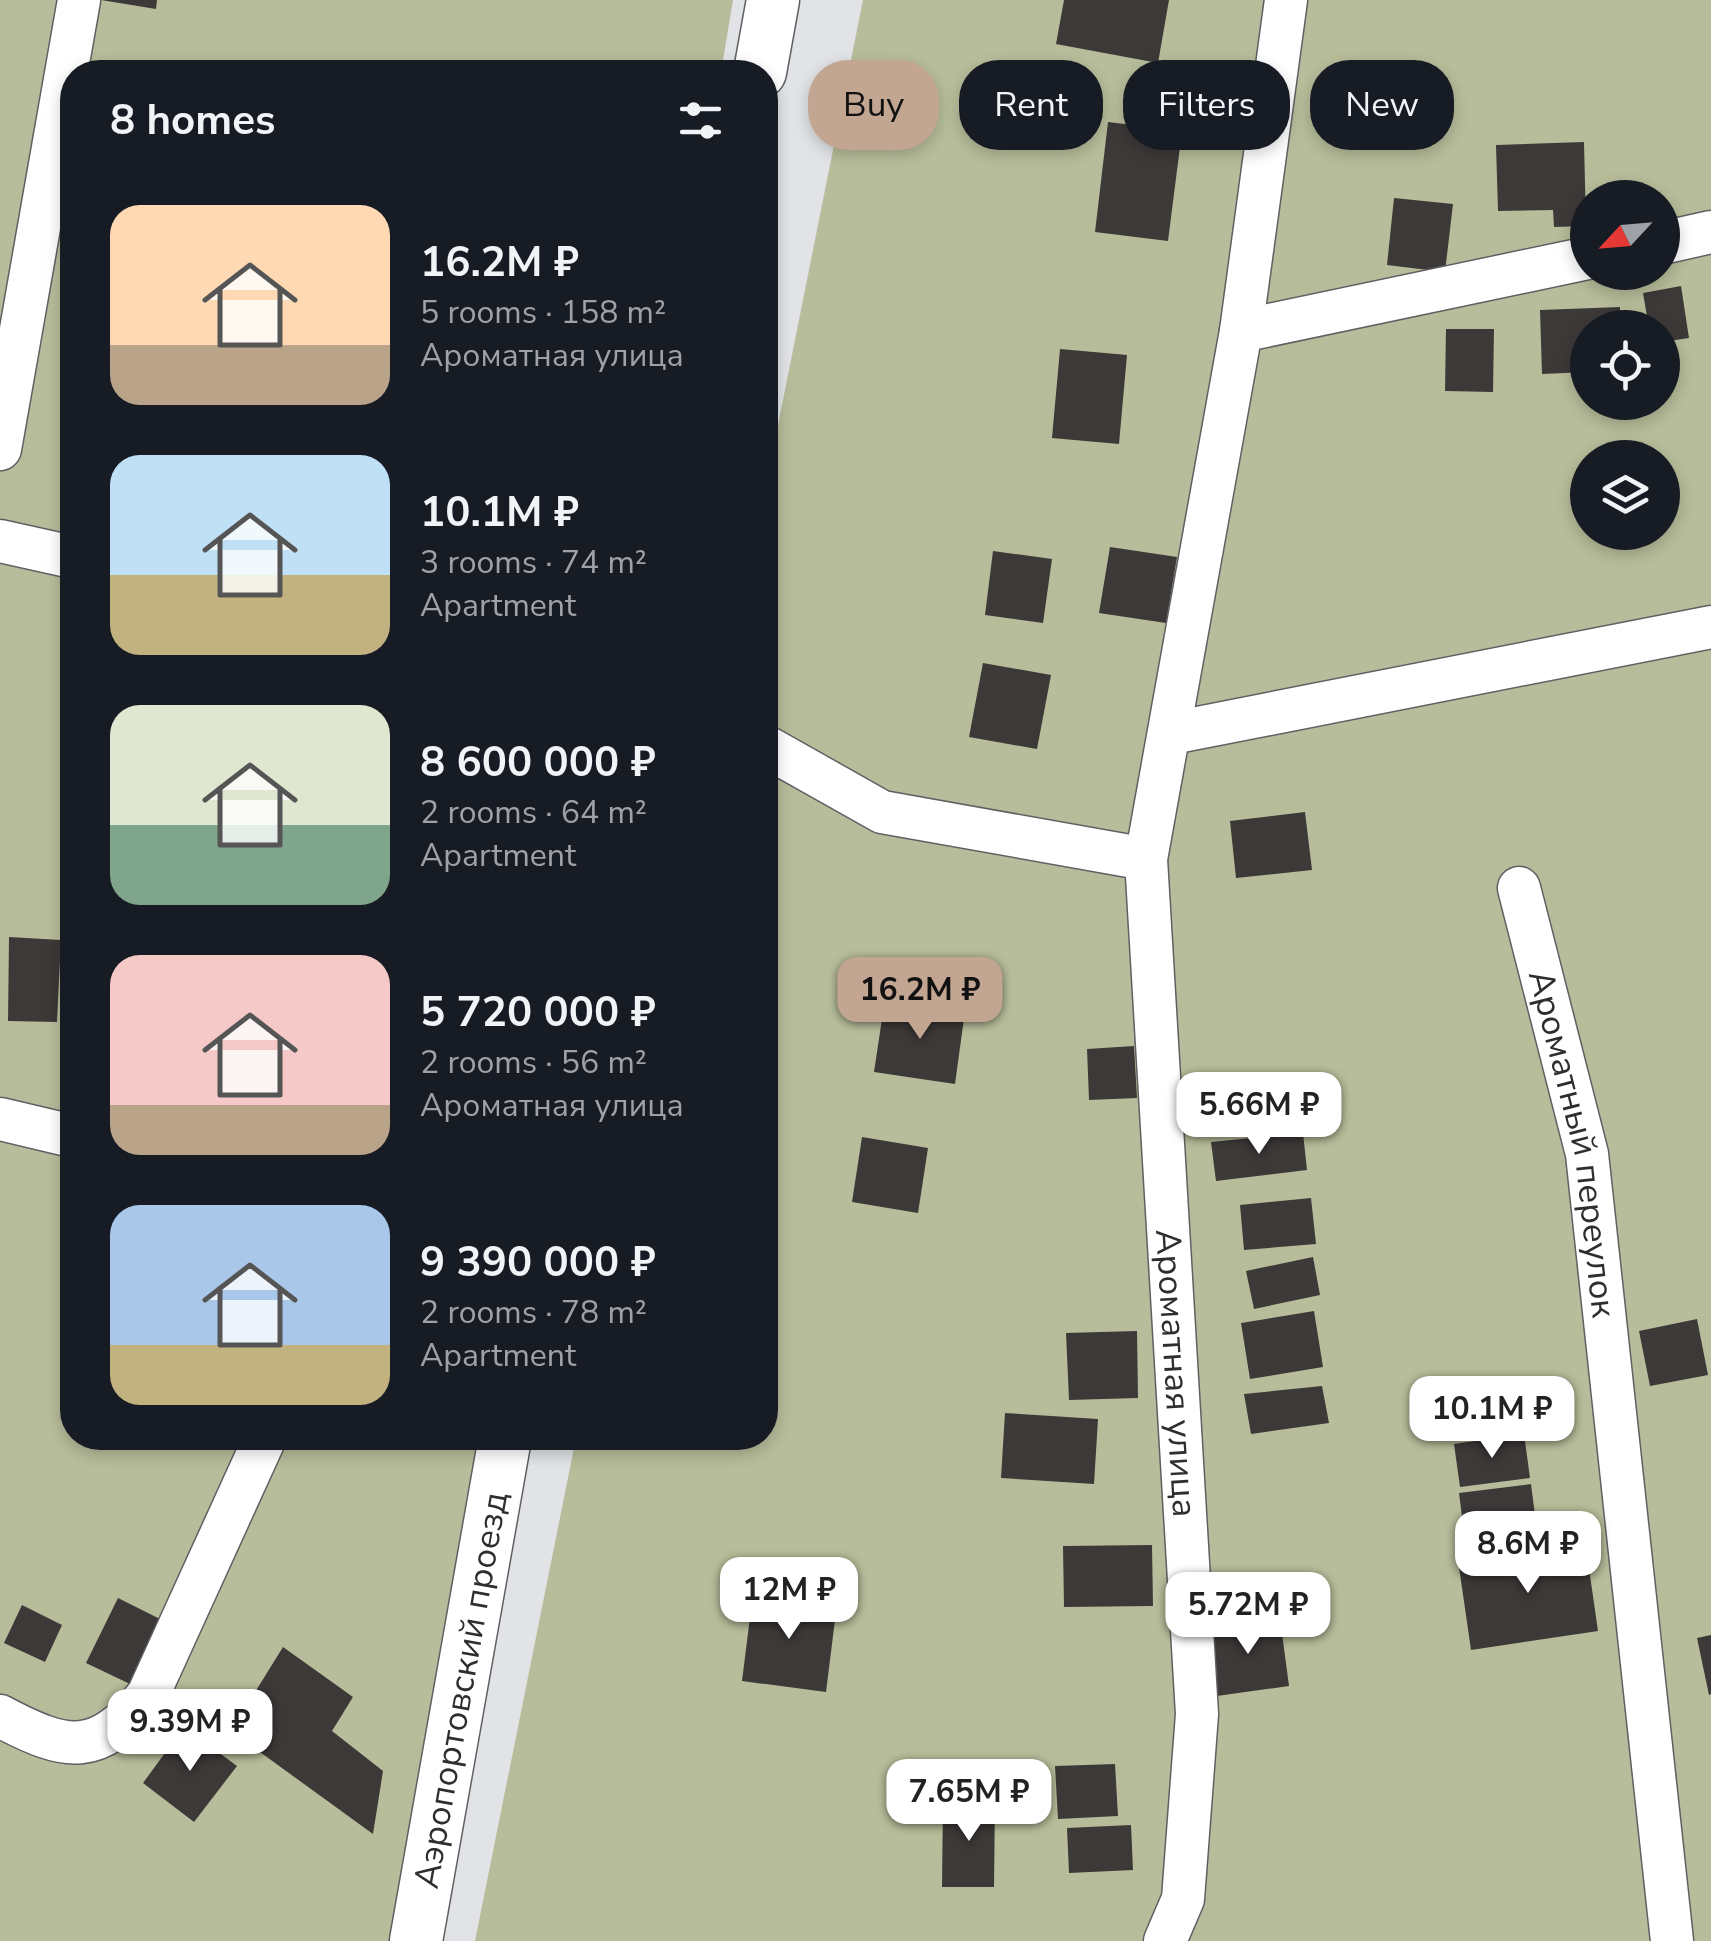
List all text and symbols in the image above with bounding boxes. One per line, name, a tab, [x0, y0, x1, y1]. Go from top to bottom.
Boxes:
chip: Buy	[808, 60, 939, 150]
chip: Rent	[959, 60, 1103, 150]
chip: Filters	[1123, 60, 1290, 150]
chip: New	[1310, 60, 1454, 150]
text: 8 homes	[110, 92, 275, 149]
icon: filters	[673, 93, 728, 148]
north arrow	[1570, 180, 1680, 290]
map controls	[1570, 180, 1680, 550]
text: 16.2M ₽	[420, 234, 579, 291]
icon: home	[190, 245, 310, 365]
text: 5 rooms · 158 m²	[420, 291, 666, 334]
button: locate	[1570, 310, 1680, 420]
text: Ароматная улица	[420, 334, 684, 377]
button: layers	[1570, 440, 1680, 550]
text: 10.1M ₽	[420, 484, 579, 541]
icon: home	[190, 495, 310, 615]
text: 3 rooms · 74 m²	[420, 541, 647, 584]
text: Apartment	[420, 584, 576, 627]
text: 8 600 000 ₽	[420, 734, 656, 791]
icon: home	[190, 745, 310, 865]
text: 2 rooms · 64 m²	[420, 791, 647, 834]
text: Apartment	[420, 834, 576, 877]
pin: 16.2M ₽	[828, 957, 1012, 1042]
street label: Ароматный переулок	[1517, 965, 1628, 1320]
text: 16.2M ₽	[859, 968, 981, 1011]
text: 5 720 000 ₽	[420, 984, 656, 1041]
icon: home	[190, 995, 310, 1115]
text: 2 rooms · 56 m²	[420, 1041, 647, 1084]
pin: 5.66M ₽	[1167, 1072, 1351, 1157]
text: 5.66M ₽	[1198, 1083, 1320, 1126]
text: Ароматная улица	[420, 1084, 684, 1127]
street label: Ароматная улица	[1145, 1228, 1209, 1519]
text: 9 390 000 ₽	[420, 1234, 656, 1291]
icon: home	[190, 1245, 310, 1365]
text: 2 rooms · 78 m²	[420, 1291, 647, 1334]
text: Apartment	[420, 1334, 576, 1377]
pin: 10.1M ₽	[1400, 1376, 1584, 1461]
text: 10.1M ₽	[1431, 1387, 1553, 1430]
street label: Аэропортовский проезд	[402, 1488, 519, 1892]
pin: 8.6M ₽	[1447, 1511, 1609, 1596]
text: 8.6M ₽	[1477, 1522, 1579, 1565]
pin: 12M ₽	[719, 1557, 859, 1642]
text: 12M ₽	[742, 1568, 836, 1611]
pin: 5.72M ₽	[1156, 1572, 1340, 1657]
text: 5.72M ₽	[1187, 1583, 1309, 1626]
pin: 9.39M ₽	[98, 1689, 282, 1774]
text: 9.39M ₽	[129, 1700, 251, 1743]
pin: 7.65M ₽	[877, 1759, 1061, 1844]
text: 7.65M ₽	[908, 1770, 1030, 1813]

